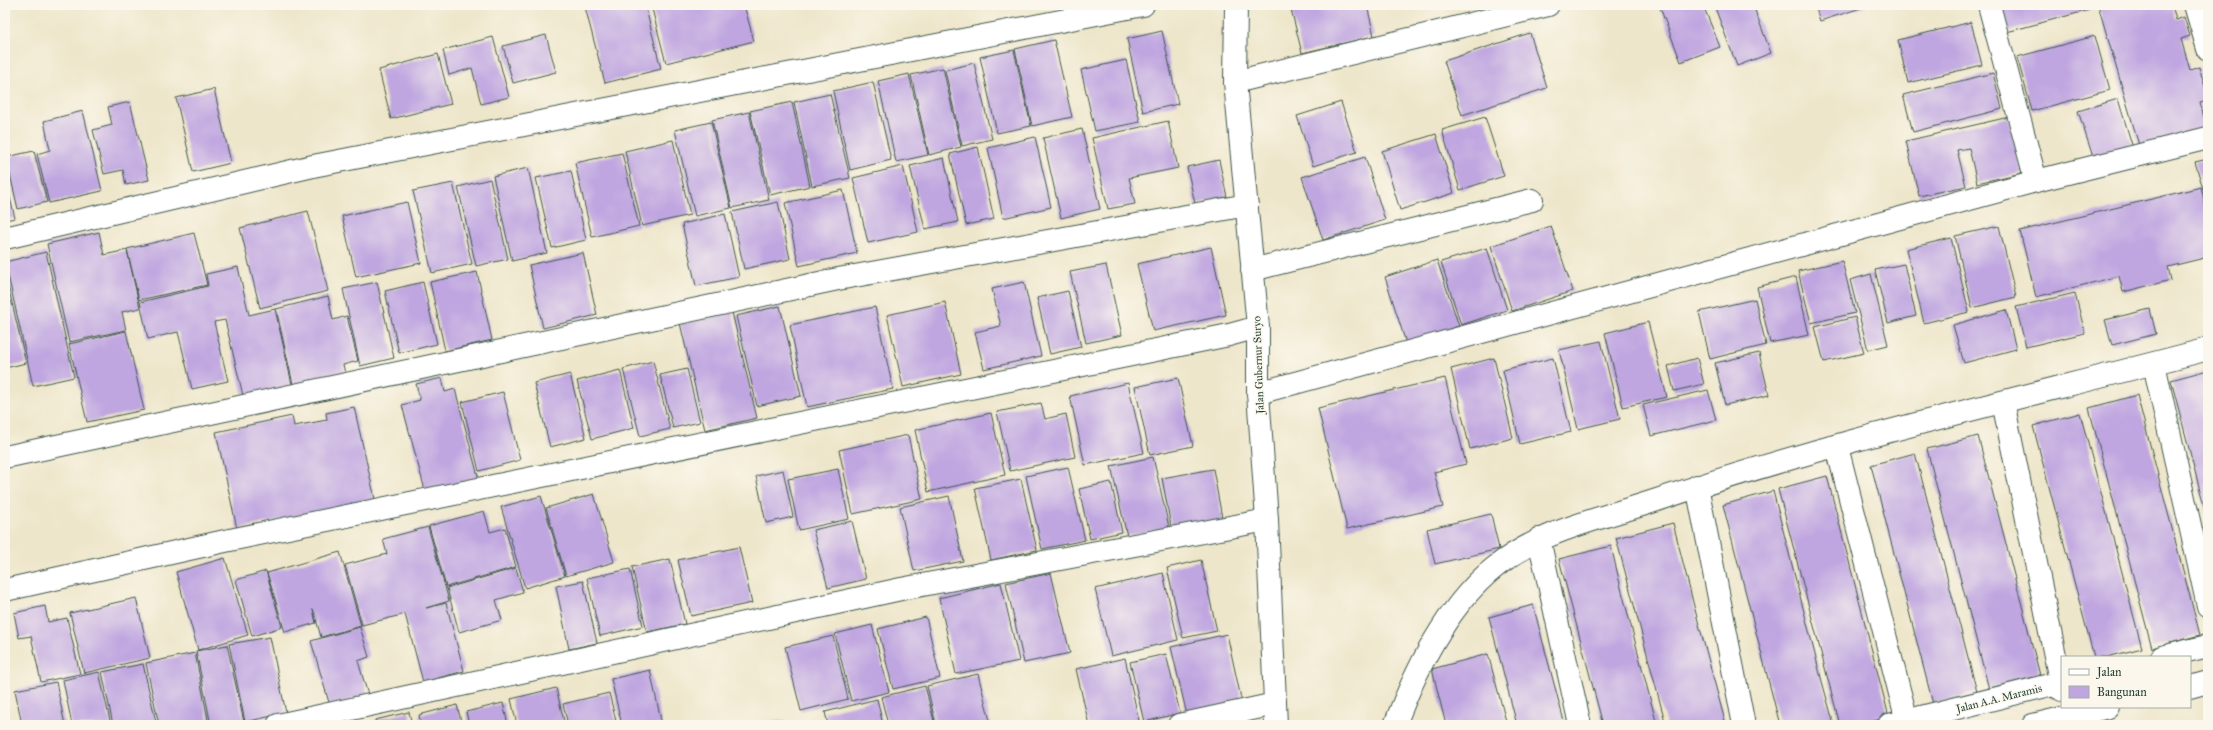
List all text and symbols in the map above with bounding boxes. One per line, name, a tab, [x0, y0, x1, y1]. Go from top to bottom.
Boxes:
street label: Jalan Gubernur Suryo	[1250, 315, 1268, 415]
legend	[2061, 656, 2191, 708]
text: Jalan	[2095, 665, 2122, 680]
street label: Jalan A.A. Maramis	[1954, 682, 2044, 717]
text: Bangunan	[2097, 685, 2147, 700]

